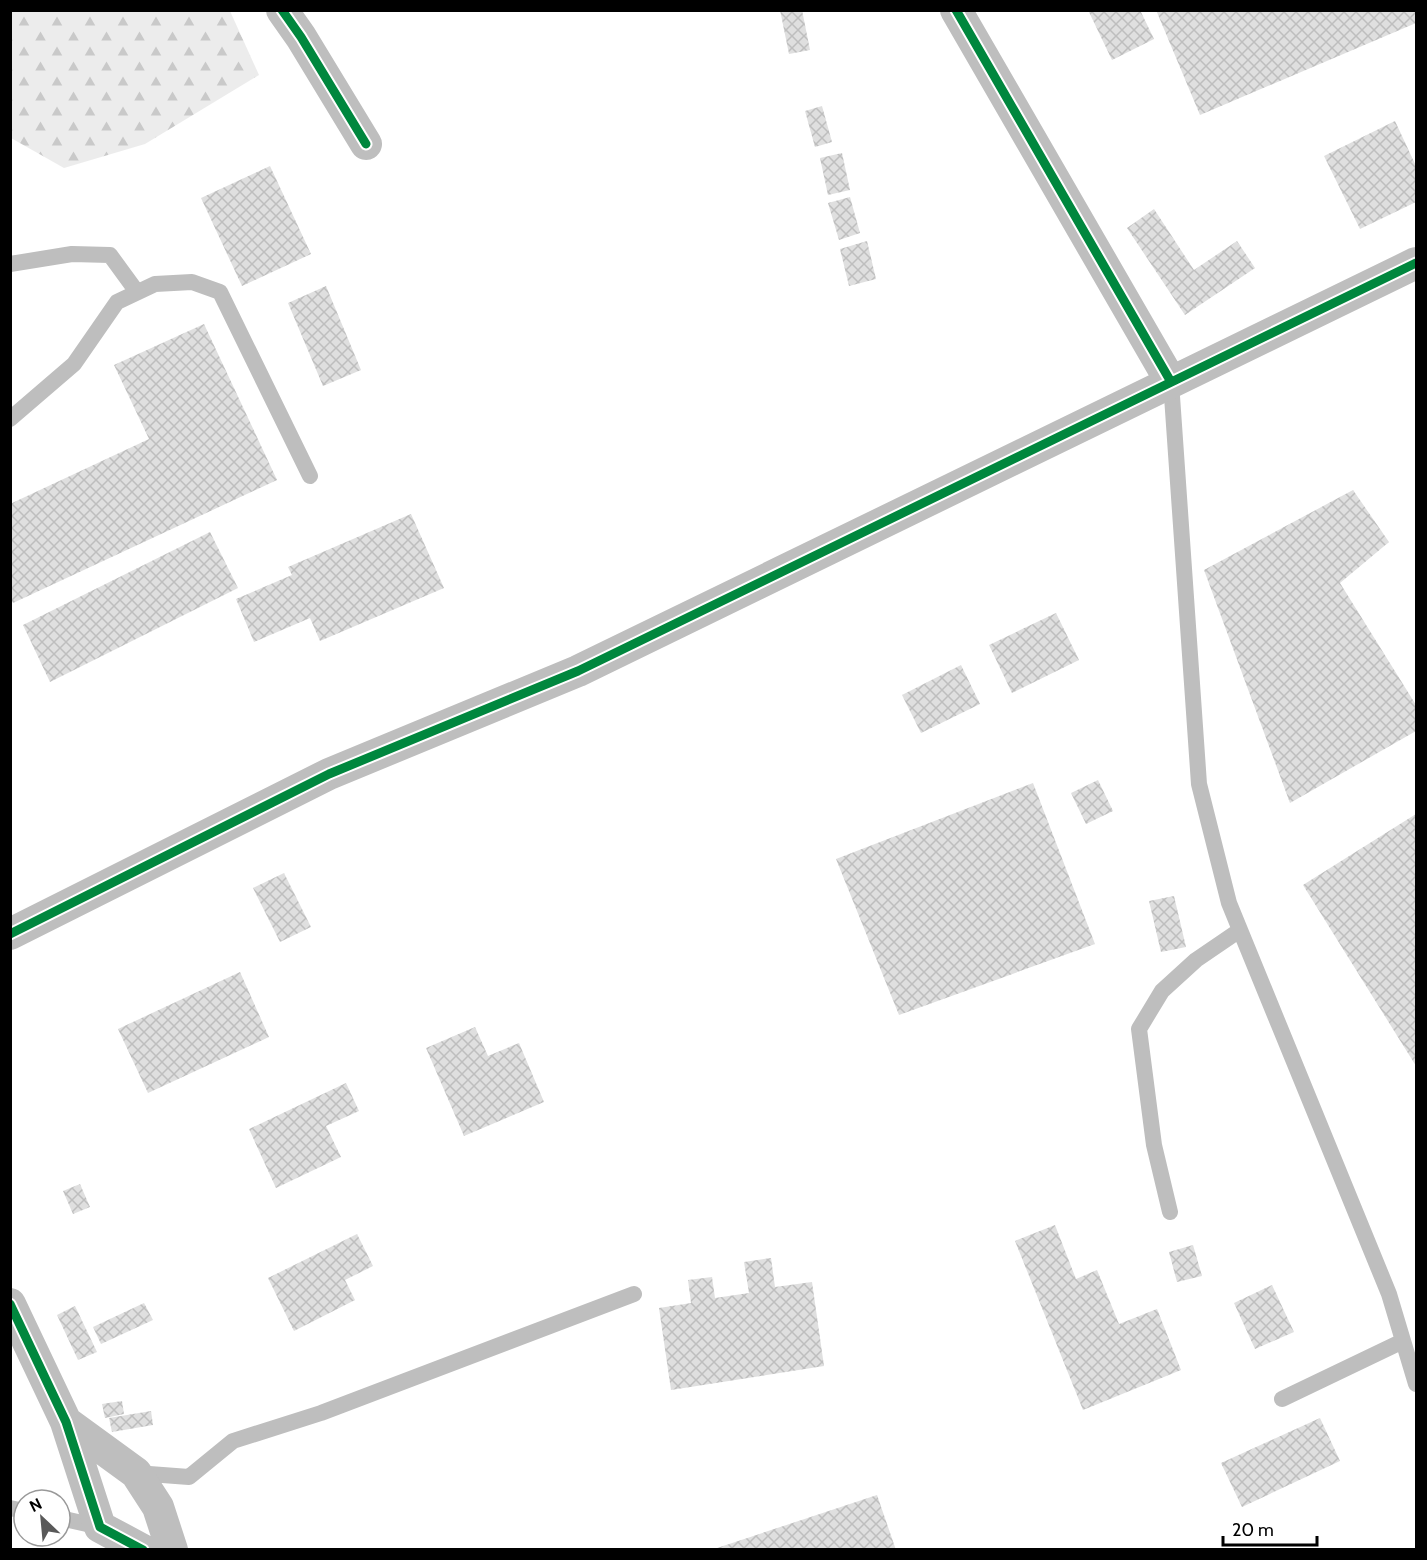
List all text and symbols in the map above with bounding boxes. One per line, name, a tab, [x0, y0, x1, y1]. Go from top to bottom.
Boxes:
north arrow	[12, 1488, 72, 1548]
text: N	[26, 1494, 45, 1516]
scale bar	[1223, 1509, 1318, 1547]
text: 20 m	[1232, 1519, 1274, 1541]

